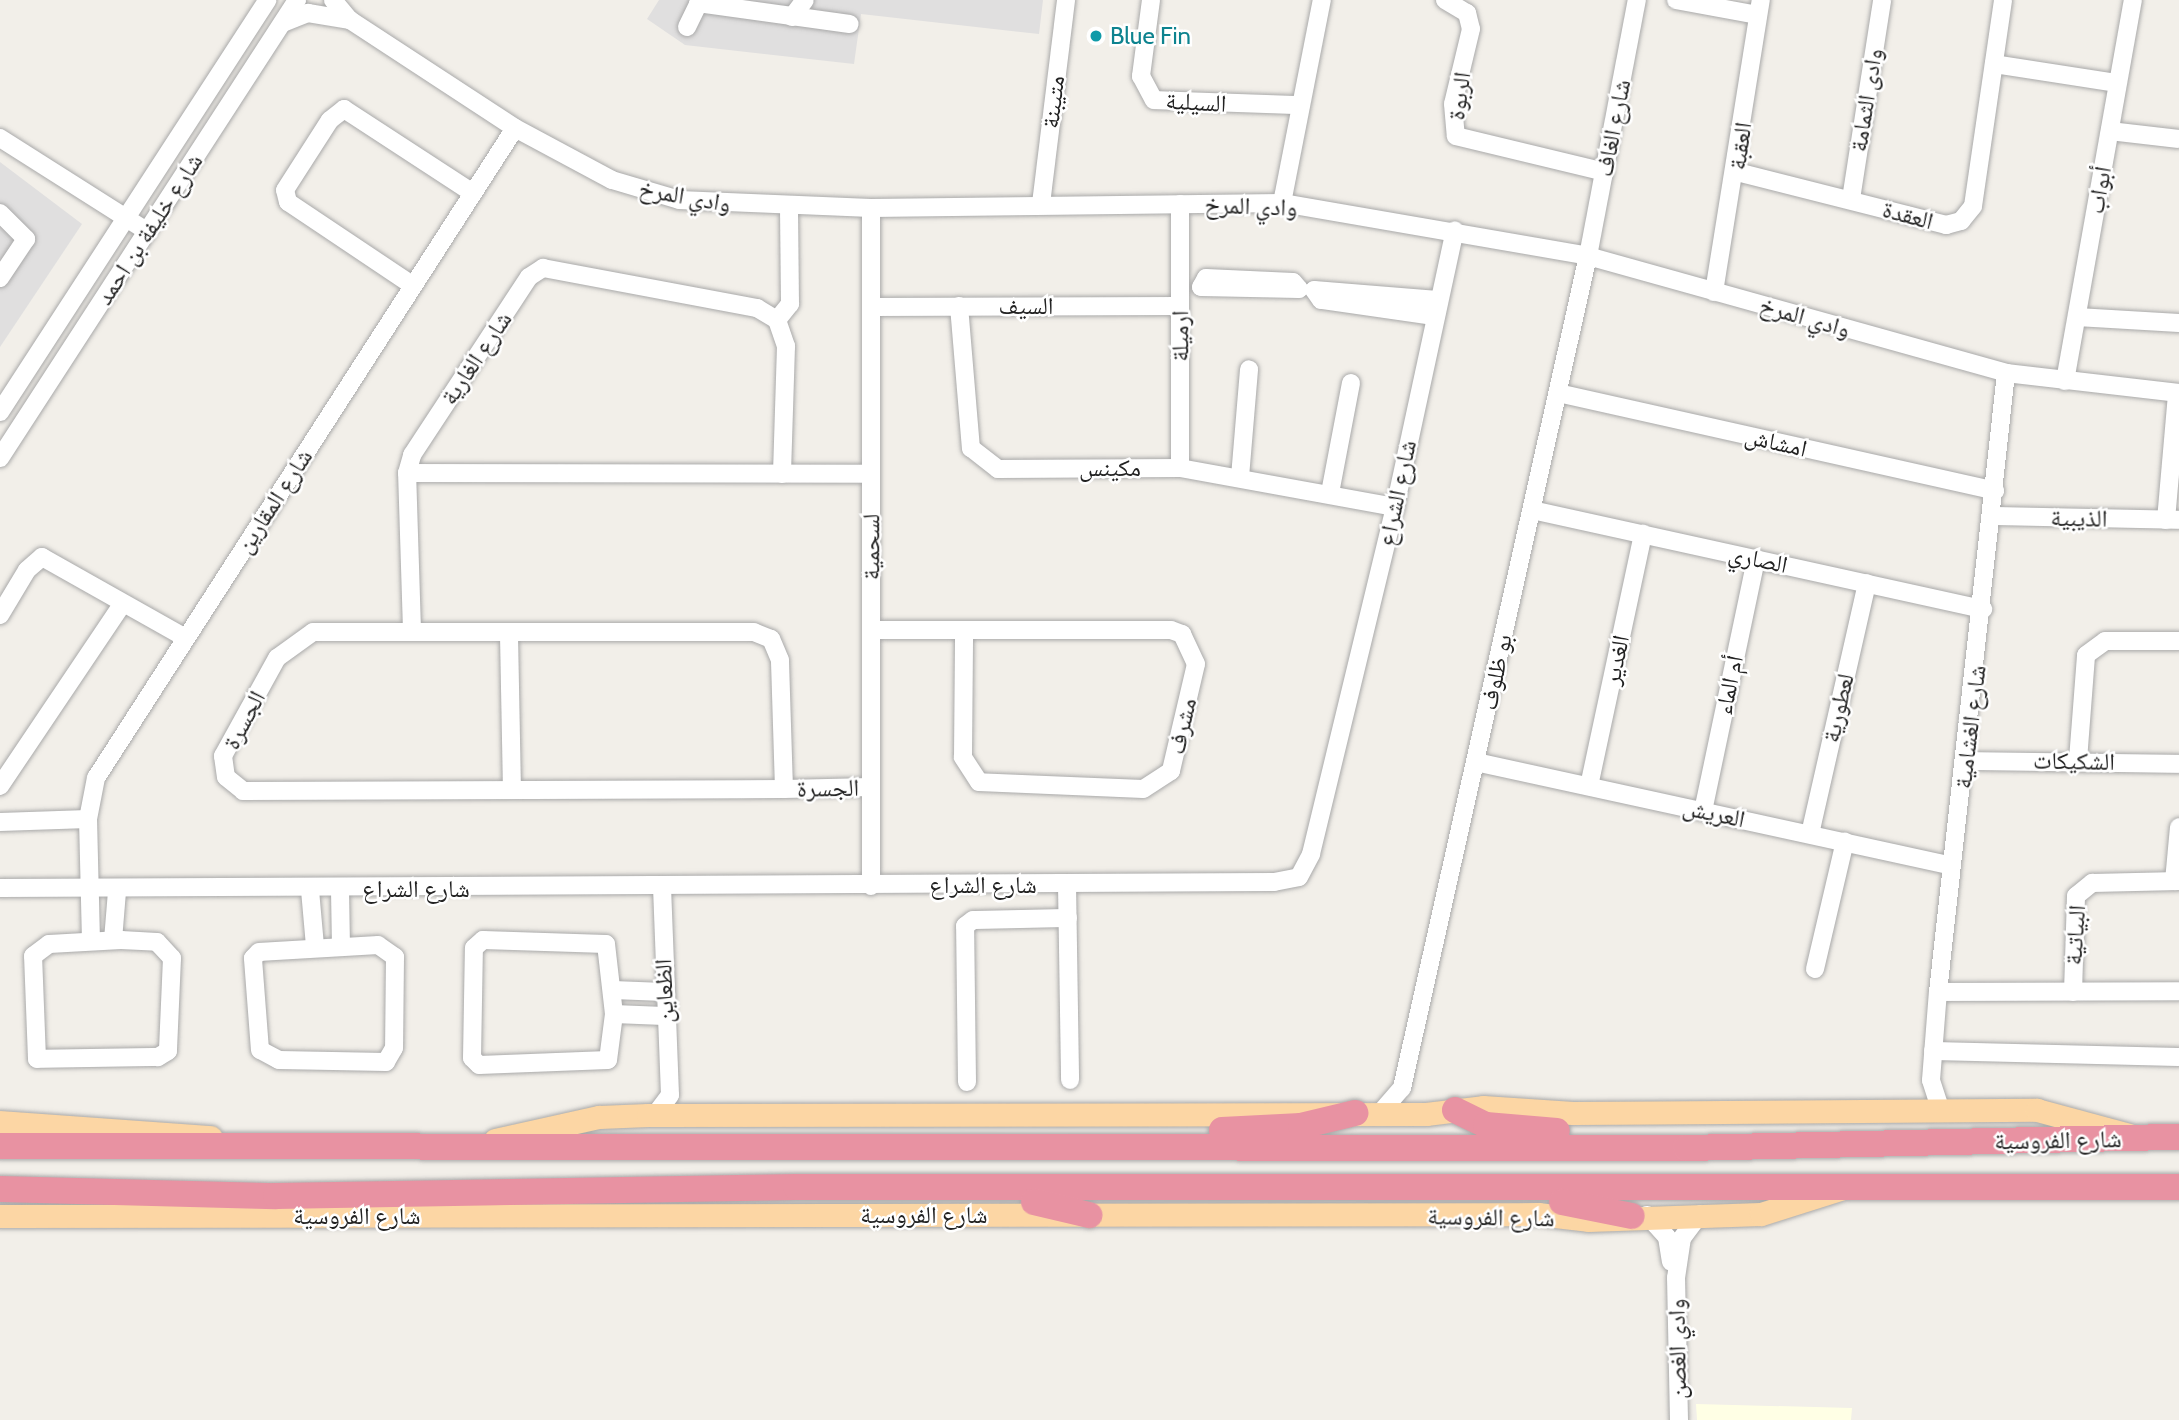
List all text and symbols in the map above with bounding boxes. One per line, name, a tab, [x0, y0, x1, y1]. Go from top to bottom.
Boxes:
place label: Blue Fin	[1110, 22, 1191, 50]
marker: Blue Fin	[1088, 28, 1104, 44]
street label: وادى الثمامة	[1844, 46, 1888, 154]
street label: الربوة	[1441, 70, 1477, 122]
street label: متيبنة	[1035, 74, 1071, 130]
street label: شارع الغاف	[1589, 77, 1637, 179]
street label: السيلية	[1165, 86, 1227, 118]
street label: العقبة	[1722, 120, 1758, 172]
street label: شارع خليفة بن احمد	[89, 148, 209, 310]
street label: أبواب	[2081, 164, 2117, 216]
street label: وادي المرخ	[637, 174, 733, 218]
street label: وادي المرخ	[1204, 190, 1298, 222]
street label: العقدة	[1880, 194, 1936, 236]
street label: وادي المرخ	[1756, 290, 1854, 344]
street label: السيف	[999, 292, 1053, 320]
street label: شارع الغارية	[434, 306, 518, 410]
street label: ارميلة	[1166, 310, 1194, 362]
street label: امشاش	[1742, 421, 1810, 463]
street label: شارع الشراع	[1372, 437, 1422, 549]
street label: شارع المقارين	[230, 443, 318, 559]
street label: مكينس	[1079, 454, 1141, 482]
street label: الذيبية	[2050, 503, 2108, 533]
street label: لسحمية	[857, 514, 885, 580]
street label: الصاري	[1726, 539, 1790, 579]
street label: بو ظلوف	[1474, 632, 1518, 712]
street label: الغدير	[1597, 633, 1635, 687]
street label: أم الماء	[1709, 653, 1749, 717]
street label: شارع الغشامية	[1948, 664, 1992, 790]
street label: لعطورية	[1816, 671, 1860, 745]
street label: الجسرة	[217, 686, 271, 754]
street label: مشرف	[1162, 695, 1202, 757]
street label: الشكيكات	[2033, 746, 2115, 776]
street label: الجسرة	[797, 773, 859, 803]
street label: العريش	[1680, 792, 1748, 834]
street label: شارع الشراع	[929, 871, 1037, 899]
street label: شارع الشراع	[362, 875, 470, 903]
street label: البياتية	[2059, 904, 2091, 966]
street label: الظعاين	[648, 958, 680, 1024]
street label: شارع الفروسية	[1994, 1124, 2122, 1156]
street label: شارع الفروسية	[860, 1201, 988, 1229]
street label: شارع الفروسية	[1427, 1201, 1555, 1233]
street label: شارع الفروسية	[293, 1202, 421, 1230]
street label: وادي الغصن	[1662, 1298, 1692, 1400]

